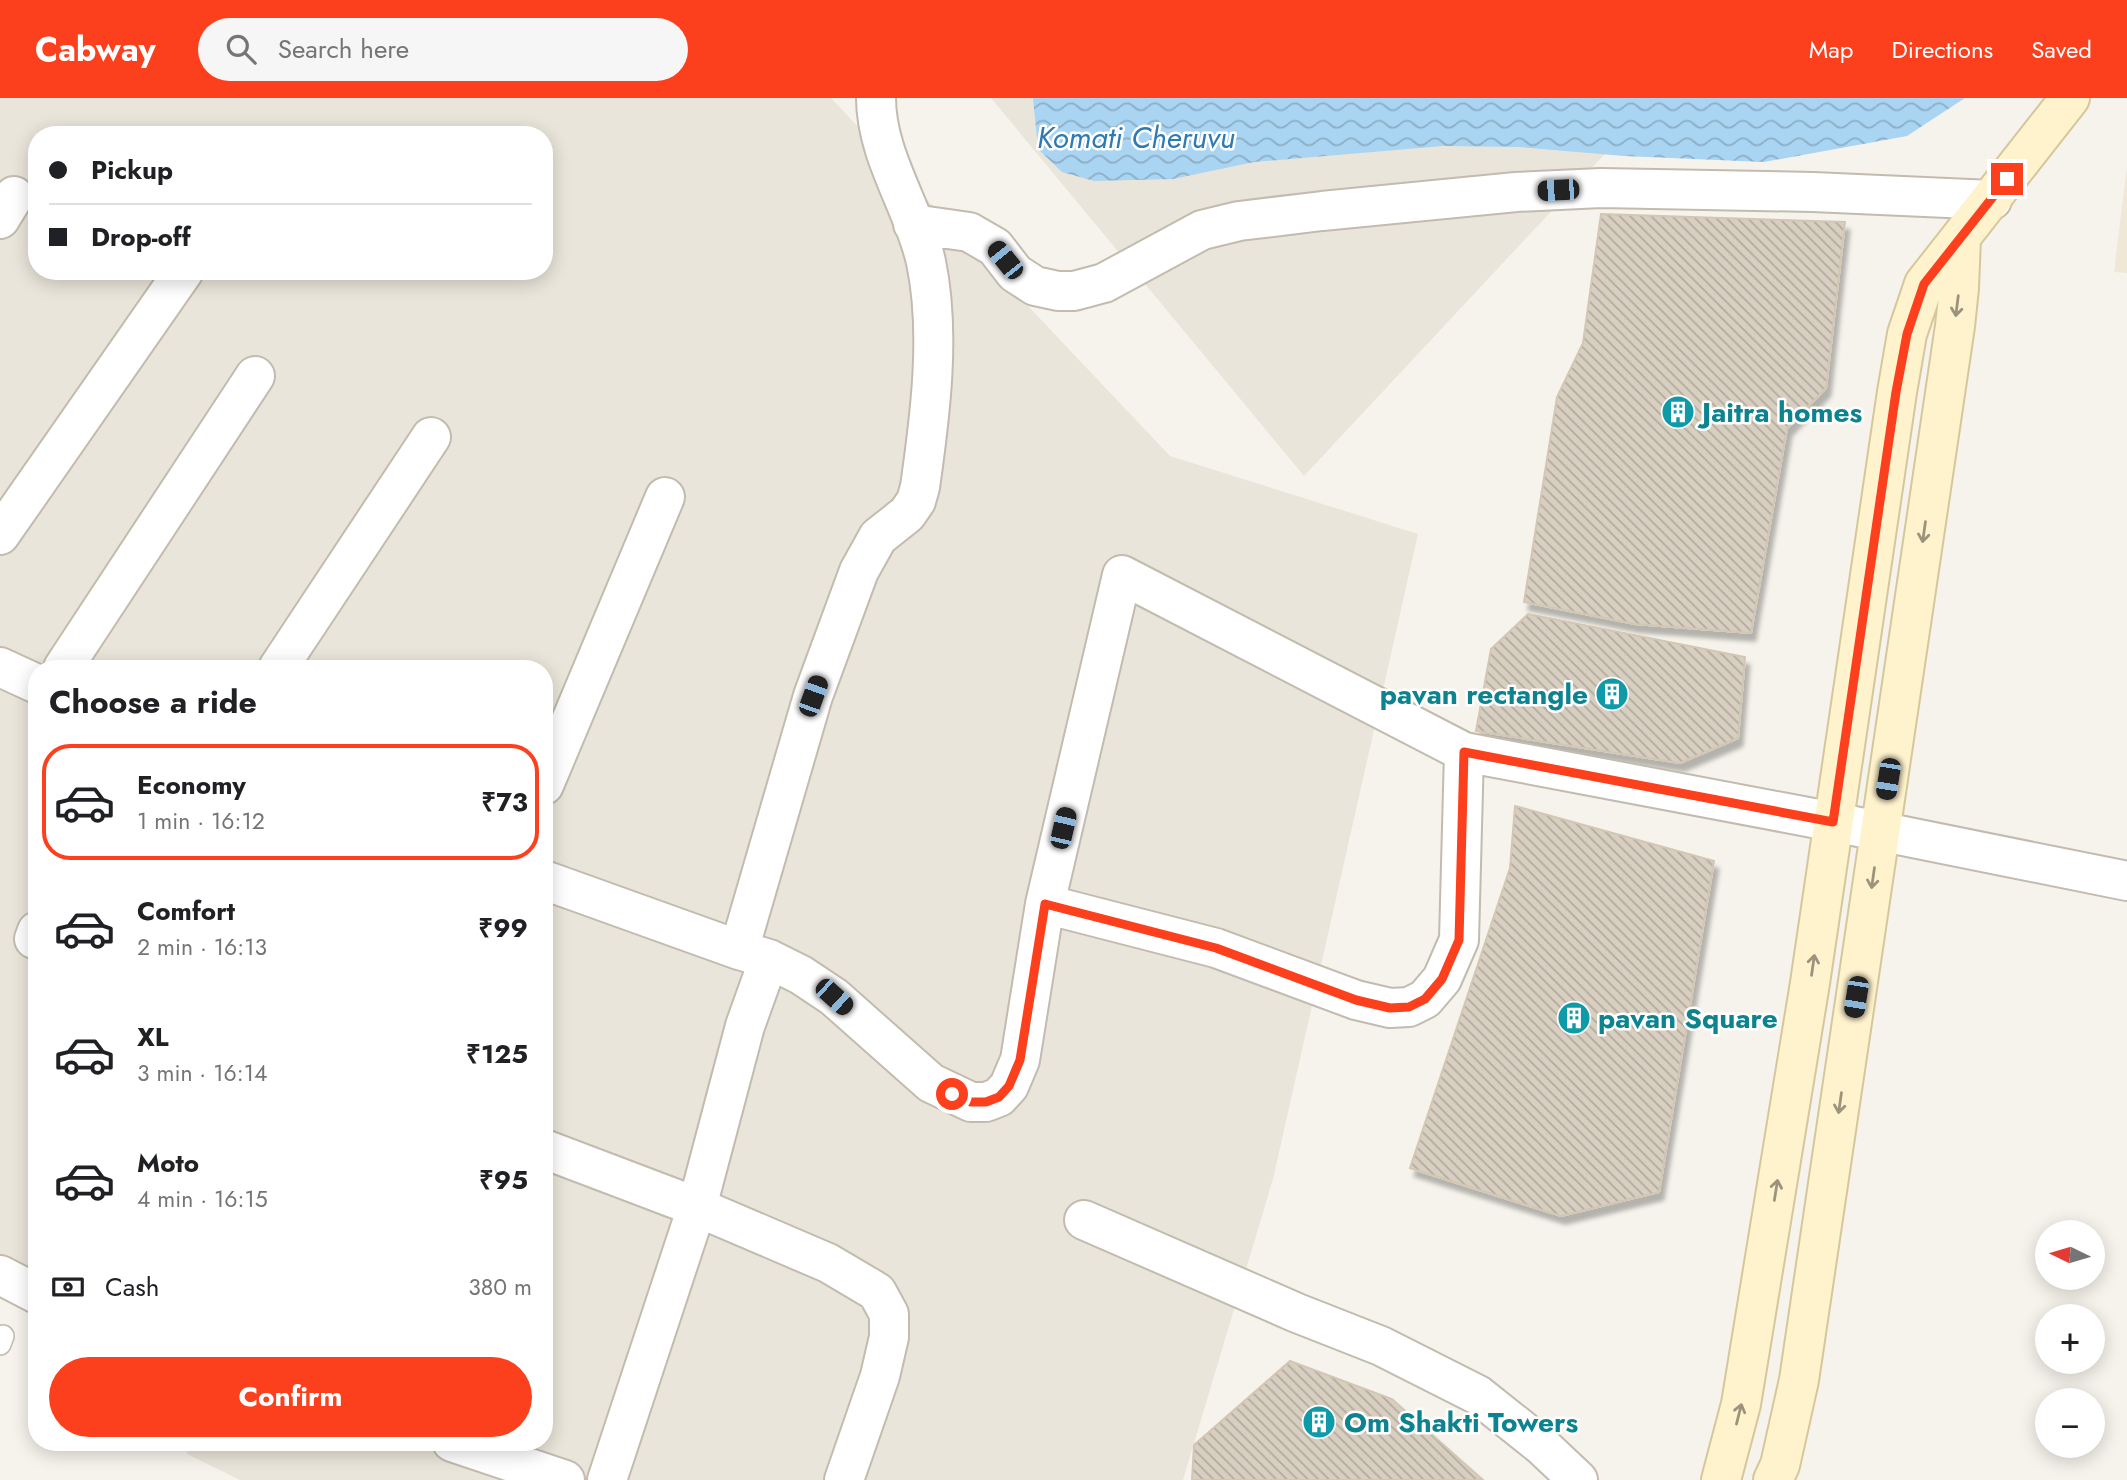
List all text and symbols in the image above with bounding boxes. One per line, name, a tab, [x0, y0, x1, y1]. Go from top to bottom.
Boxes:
search box	[198, 18, 688, 81]
text: Cabway	[35, 26, 156, 73]
icon: search	[222, 30, 260, 68]
text: Search here	[278, 30, 409, 68]
text: Map	[1809, 32, 1854, 67]
text: Directions	[1892, 32, 1993, 67]
text: Saved	[2031, 32, 2092, 67]
water label: Komati Cheruvu	[1037, 116, 1235, 159]
text: Pickup	[91, 151, 173, 189]
route end	[1991, 163, 2023, 195]
car	[1537, 178, 1580, 202]
text: Drop-off	[91, 218, 191, 256]
car	[984, 237, 1027, 283]
one-way arrow	[1950, 295, 1963, 317]
place label: Jaitra homes	[1697, 392, 1862, 433]
building icon: Jaitra homes	[1659, 393, 1697, 431]
one-way arrow	[1917, 520, 1930, 543]
car	[796, 673, 831, 719]
place label: pavan rectangle	[1380, 674, 1588, 715]
building icon: pavan rectangle	[1593, 675, 1631, 713]
text: Choose a ride	[49, 679, 257, 725]
car	[1875, 757, 1902, 801]
text: Economy	[137, 766, 246, 804]
icon: car	[53, 771, 116, 834]
text: ₹73	[481, 783, 528, 821]
text: 1 min · 16:12	[137, 804, 265, 838]
car	[1049, 805, 1078, 851]
one-way arrow	[1866, 866, 1879, 889]
text: Comfort	[137, 892, 235, 930]
icon: car	[53, 897, 116, 960]
text: ₹99	[478, 909, 528, 947]
text: 2 min · 16:13	[137, 930, 267, 964]
one-way arrow	[1807, 954, 1820, 977]
car	[812, 975, 857, 1019]
car	[1843, 975, 1870, 1019]
place label: pavan Square	[1598, 998, 1778, 1039]
building icon: pavan Square	[1555, 999, 1593, 1037]
text: XL	[137, 1018, 169, 1056]
icon: car	[53, 1023, 116, 1086]
text: ₹125	[466, 1035, 528, 1073]
text: 3 min · 16:14	[137, 1056, 267, 1090]
route start	[936, 1078, 968, 1110]
one-way arrow	[1833, 1091, 1846, 1114]
text: Moto	[137, 1144, 199, 1182]
icon: car	[53, 1149, 116, 1212]
text: ₹95	[479, 1161, 528, 1199]
one-way arrow	[1770, 1179, 1783, 1202]
text: 4 min · 16:15	[137, 1182, 268, 1216]
north arrow	[2035, 1220, 2105, 1290]
map controls	[2035, 1220, 2105, 1458]
icon: cash	[49, 1268, 87, 1306]
text: Cash	[105, 1268, 159, 1306]
text: 380 m	[468, 1270, 532, 1304]
button: +	[2035, 1304, 2105, 1374]
button: Confirm	[49, 1357, 532, 1437]
button: −	[2035, 1388, 2105, 1458]
place label: Om Shakti Towers	[1344, 1402, 1579, 1443]
building icon: Om Shakti Towers	[1300, 1403, 1338, 1441]
one-way arrow	[1733, 1403, 1746, 1425]

